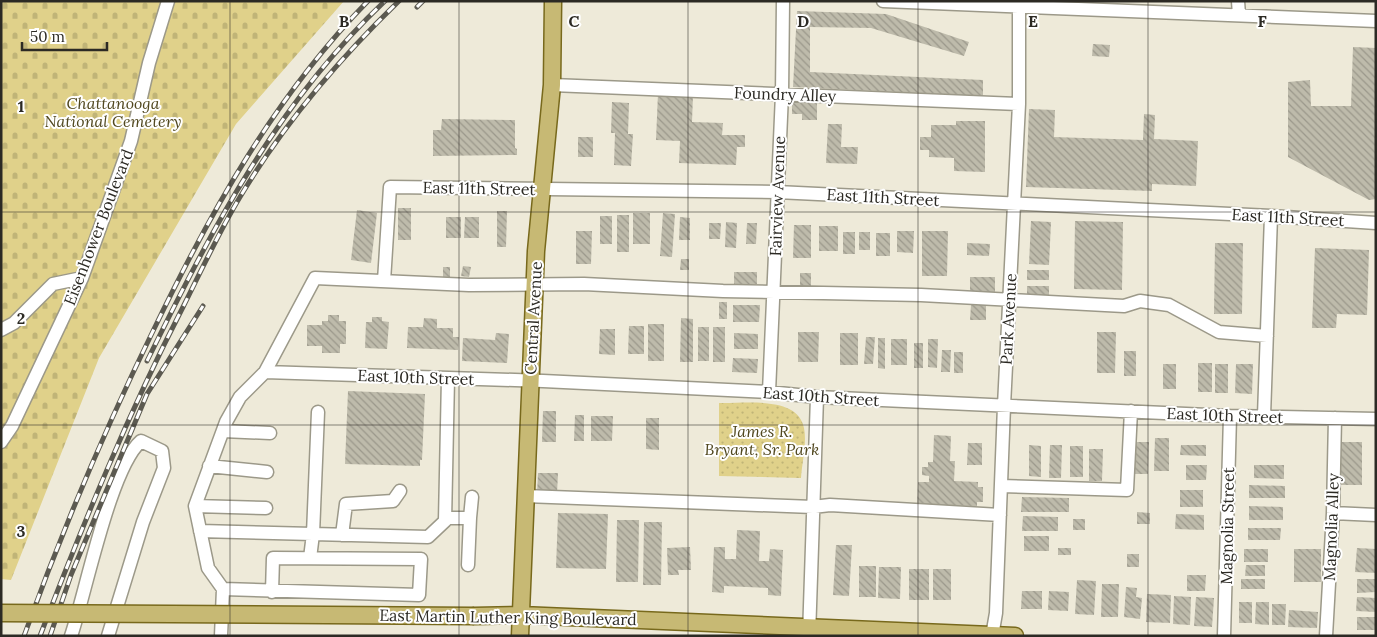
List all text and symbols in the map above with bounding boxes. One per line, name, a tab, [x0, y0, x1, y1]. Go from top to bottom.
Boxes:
text: B	[339, 11, 350, 31]
text: C	[568, 11, 580, 31]
text: D	[797, 11, 809, 31]
text: E	[1028, 11, 1038, 31]
text: F	[1257, 11, 1267, 31]
scale bar	[22, 20, 108, 52]
text: 50 m	[30, 27, 65, 46]
street label: Foundry Alley	[734, 82, 837, 106]
park label: Chattanooga National Cemetery	[45, 93, 181, 131]
text: 1	[18, 96, 24, 116]
street label: Fairview Avenue	[765, 135, 789, 257]
street label: Eisenhower Boulevard	[59, 146, 137, 308]
street label: East 11th Street	[422, 177, 536, 199]
street label: East 11th Street	[826, 184, 941, 210]
street label: East 11th Street	[1231, 204, 1346, 230]
street label: Central Avenue	[520, 260, 546, 375]
street label: Park Avenue	[996, 272, 1020, 365]
text: 2	[17, 308, 25, 328]
street label: East 10th Street	[357, 365, 476, 389]
street label: East 10th Street	[762, 382, 881, 410]
street label: East 10th Street	[1166, 403, 1285, 427]
park label: James R. Bryant, Sr. Park	[705, 421, 819, 459]
street label: Magnolia Street	[1216, 466, 1238, 585]
street label: Magnolia Alley	[1319, 472, 1343, 581]
text: 3	[17, 521, 26, 541]
street label: East Martin Luther King Boulevard	[379, 605, 637, 629]

